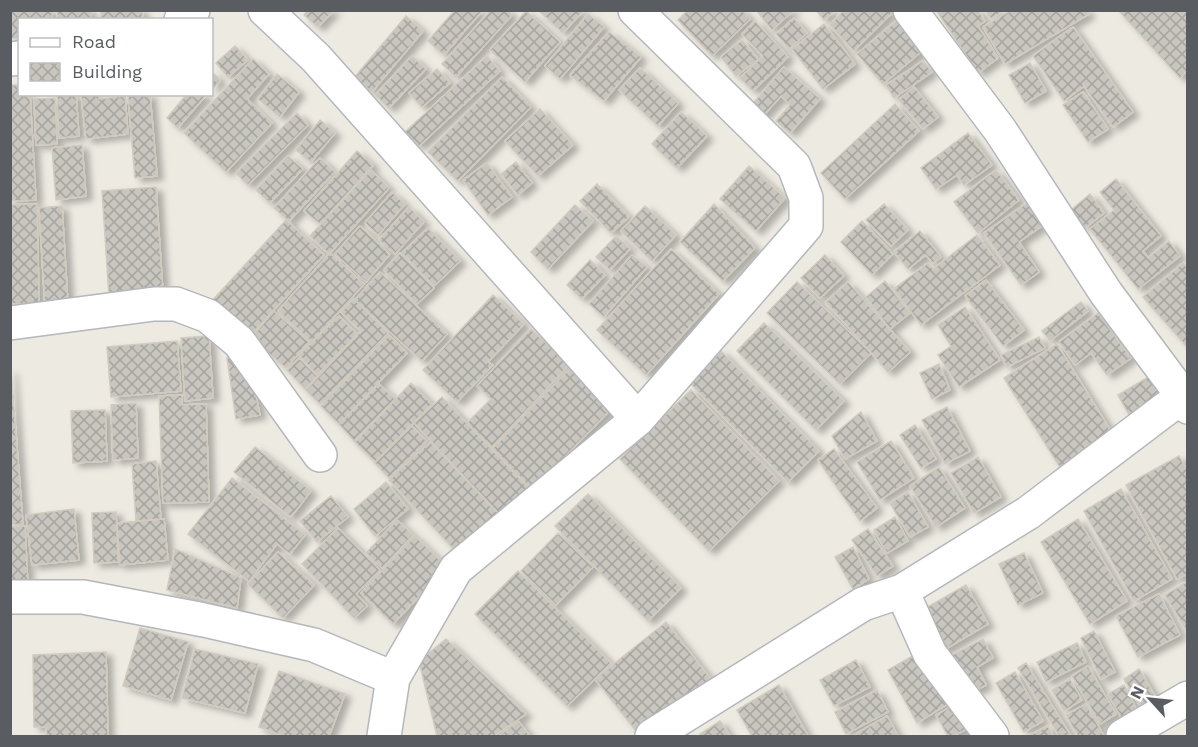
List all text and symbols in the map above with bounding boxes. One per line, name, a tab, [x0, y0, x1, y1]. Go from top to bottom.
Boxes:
legend	[18, 18, 213, 96]
text: Road	[72, 31, 116, 52]
text: Building	[72, 61, 142, 82]
north arrow	[1120, 669, 1180, 729]
text: N	[1126, 683, 1148, 702]

